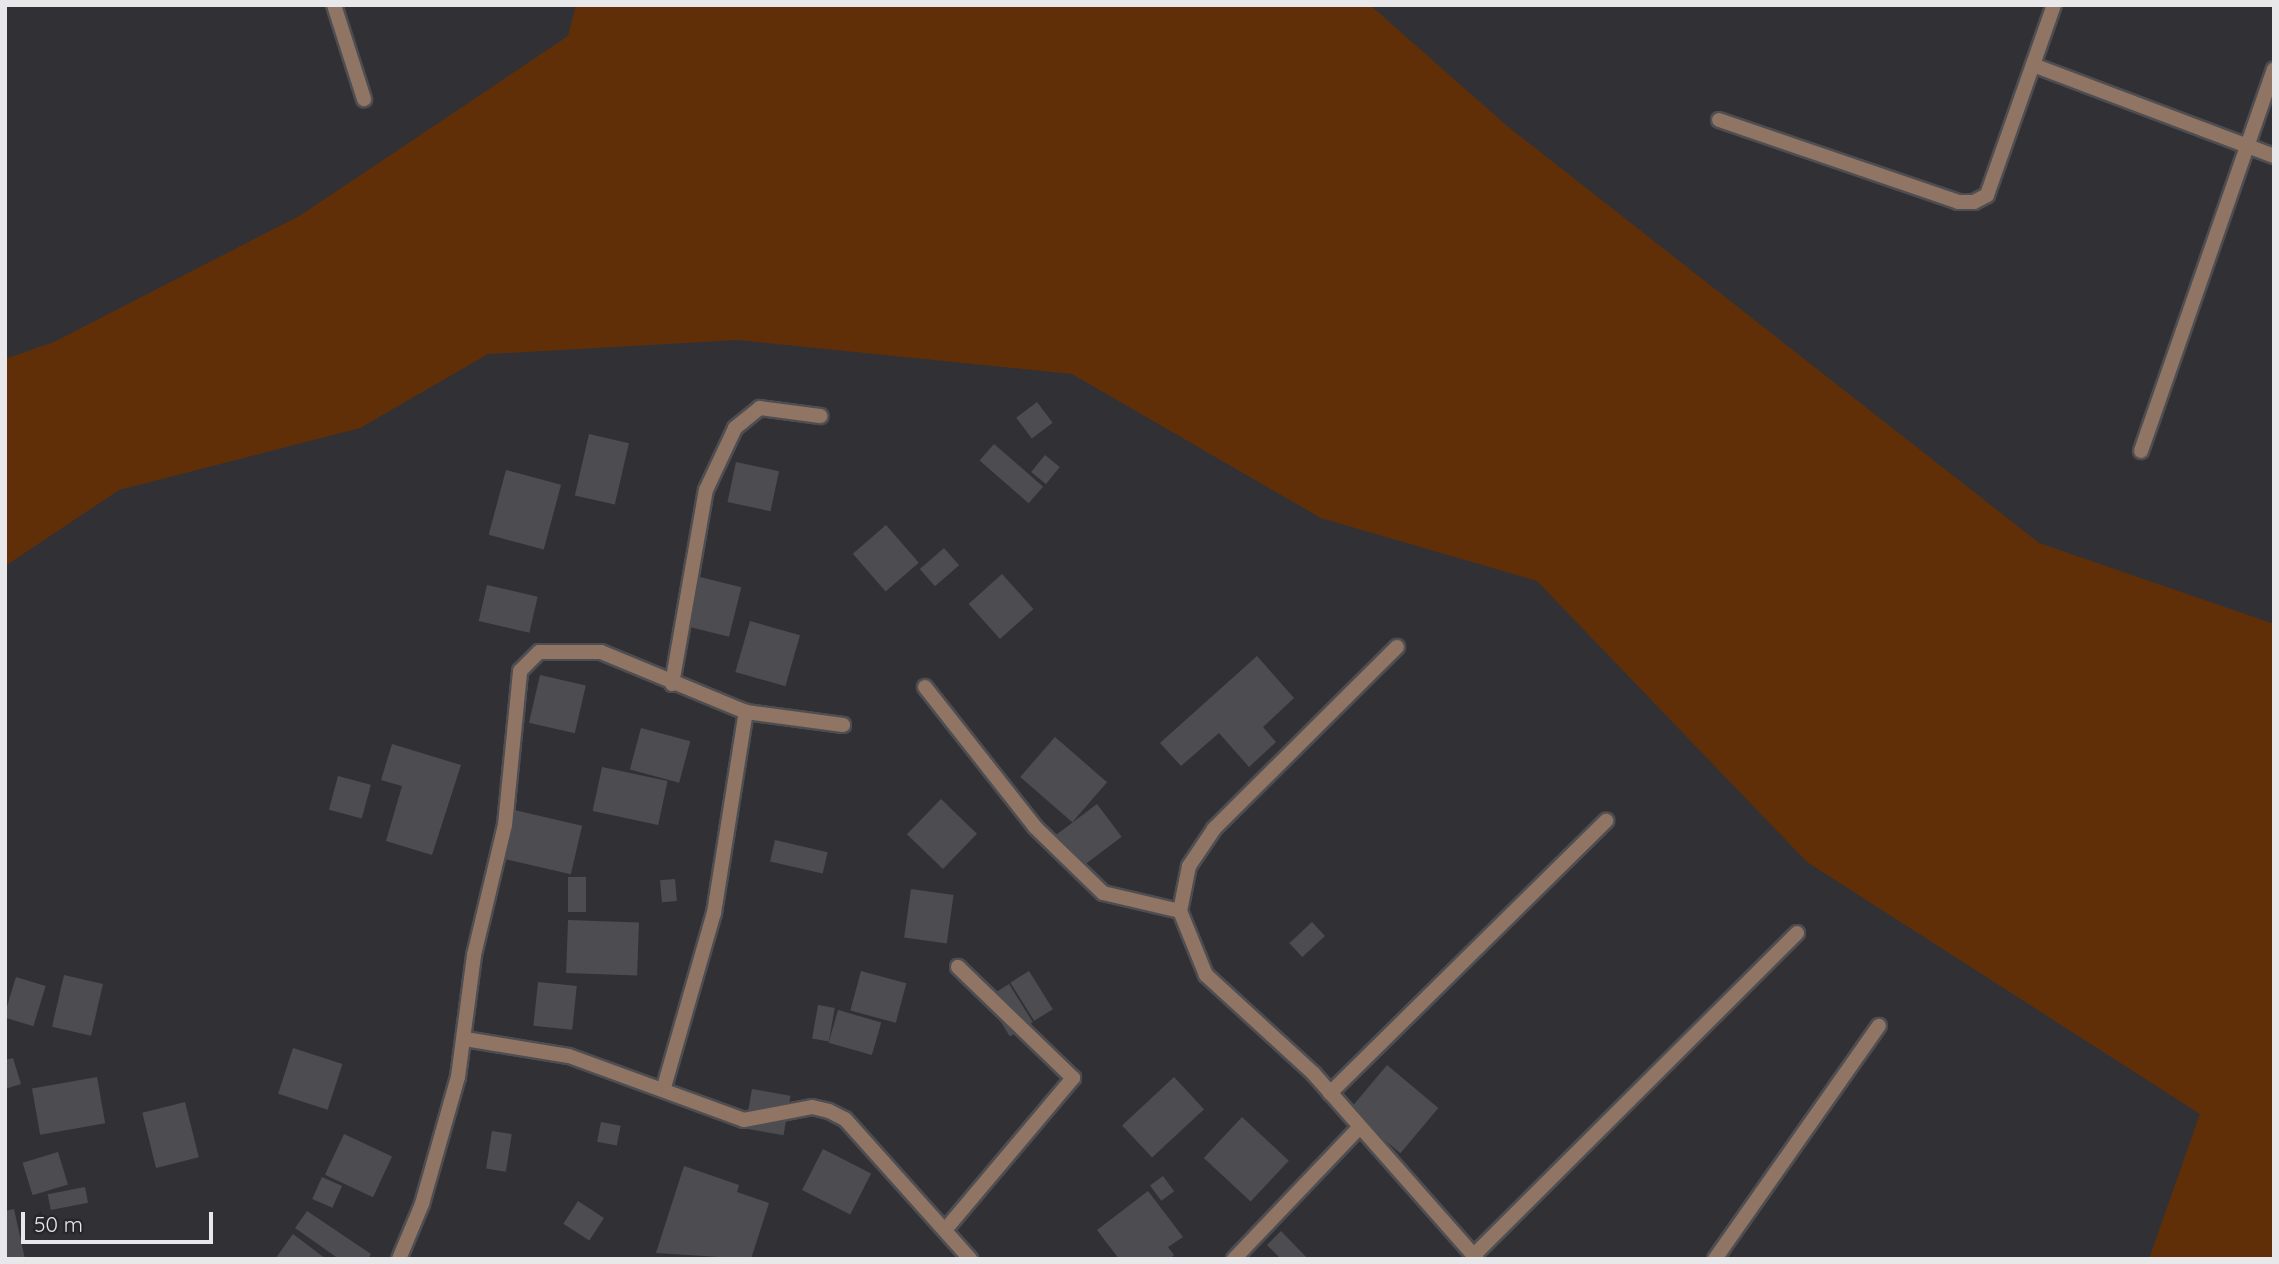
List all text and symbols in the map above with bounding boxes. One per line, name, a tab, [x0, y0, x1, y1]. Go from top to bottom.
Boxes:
scale bar	[24, 1198, 217, 1242]
text: 50 m	[34, 1211, 83, 1237]

